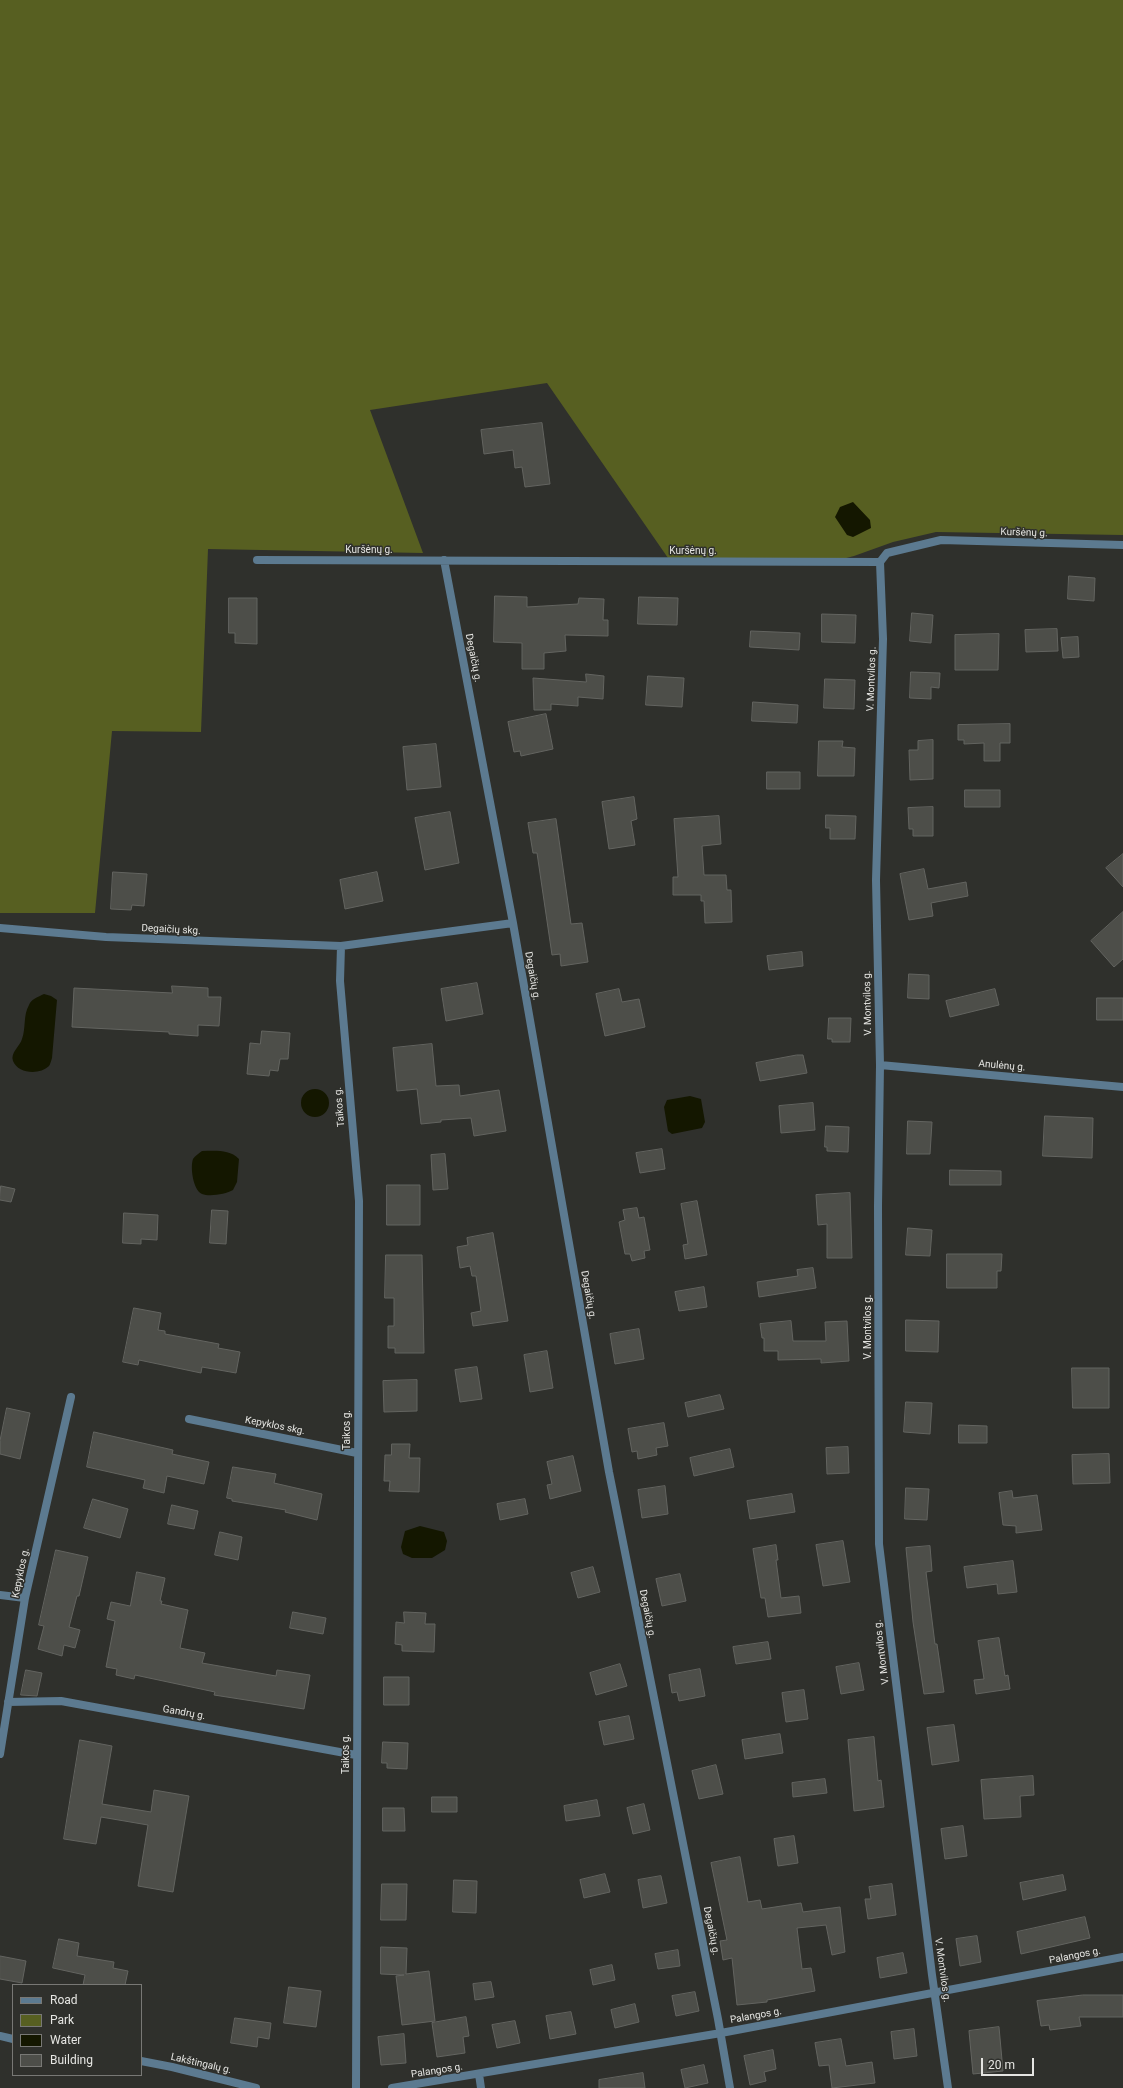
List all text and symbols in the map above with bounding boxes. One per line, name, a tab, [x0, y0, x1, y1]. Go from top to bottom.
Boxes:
street label: Kuršėnų g.	[1000, 526, 1048, 540]
street label: Kuršėnų g.	[345, 544, 393, 556]
street label: Kuršėnų g.	[669, 545, 717, 557]
street label: Degaičių g.	[462, 633, 484, 683]
street label: V. Montvilos g.	[865, 646, 879, 712]
street label: Degaičių skg.	[141, 922, 201, 938]
street label: Degaičių g.	[522, 951, 542, 1001]
street label: V. Montvilos g.	[861, 970, 875, 1036]
street label: Anulėnų g.	[978, 1058, 1026, 1074]
street label: Taikos g.	[332, 1087, 348, 1127]
street label: Degaičių g.	[578, 1270, 598, 1320]
street label: V. Montvilos g.	[862, 1295, 874, 1359]
street label: Taikos g.	[341, 1410, 353, 1450]
street label: Kepyklos skg.	[244, 1414, 306, 1438]
street label: Kepyklos g.	[10, 1547, 32, 1599]
street label: Degaičių g.	[636, 1589, 658, 1639]
street label: V. Montvilos g.	[872, 1619, 892, 1685]
street label: Gandrų g.	[162, 1703, 206, 1723]
street label: Taikos g.	[340, 1734, 352, 1774]
street label: Degaičių g.	[700, 1906, 722, 1956]
street label: V. Montvilos g.	[932, 1937, 952, 2003]
street label: Palangos g.	[1048, 1945, 1102, 1967]
legend	[12, 1984, 142, 2076]
text: Road	[50, 1993, 78, 2007]
street label: Palangos g.	[729, 2006, 783, 2026]
text: Park	[50, 2013, 74, 2027]
text: Water	[50, 2033, 81, 2047]
scale bar	[983, 2050, 1036, 2076]
street label: Lakštingalų g.	[169, 2051, 233, 2077]
text: Building	[50, 2053, 93, 2067]
text: 20 m	[988, 2058, 1015, 2072]
street label: Palangos g.	[410, 2061, 464, 2081]

